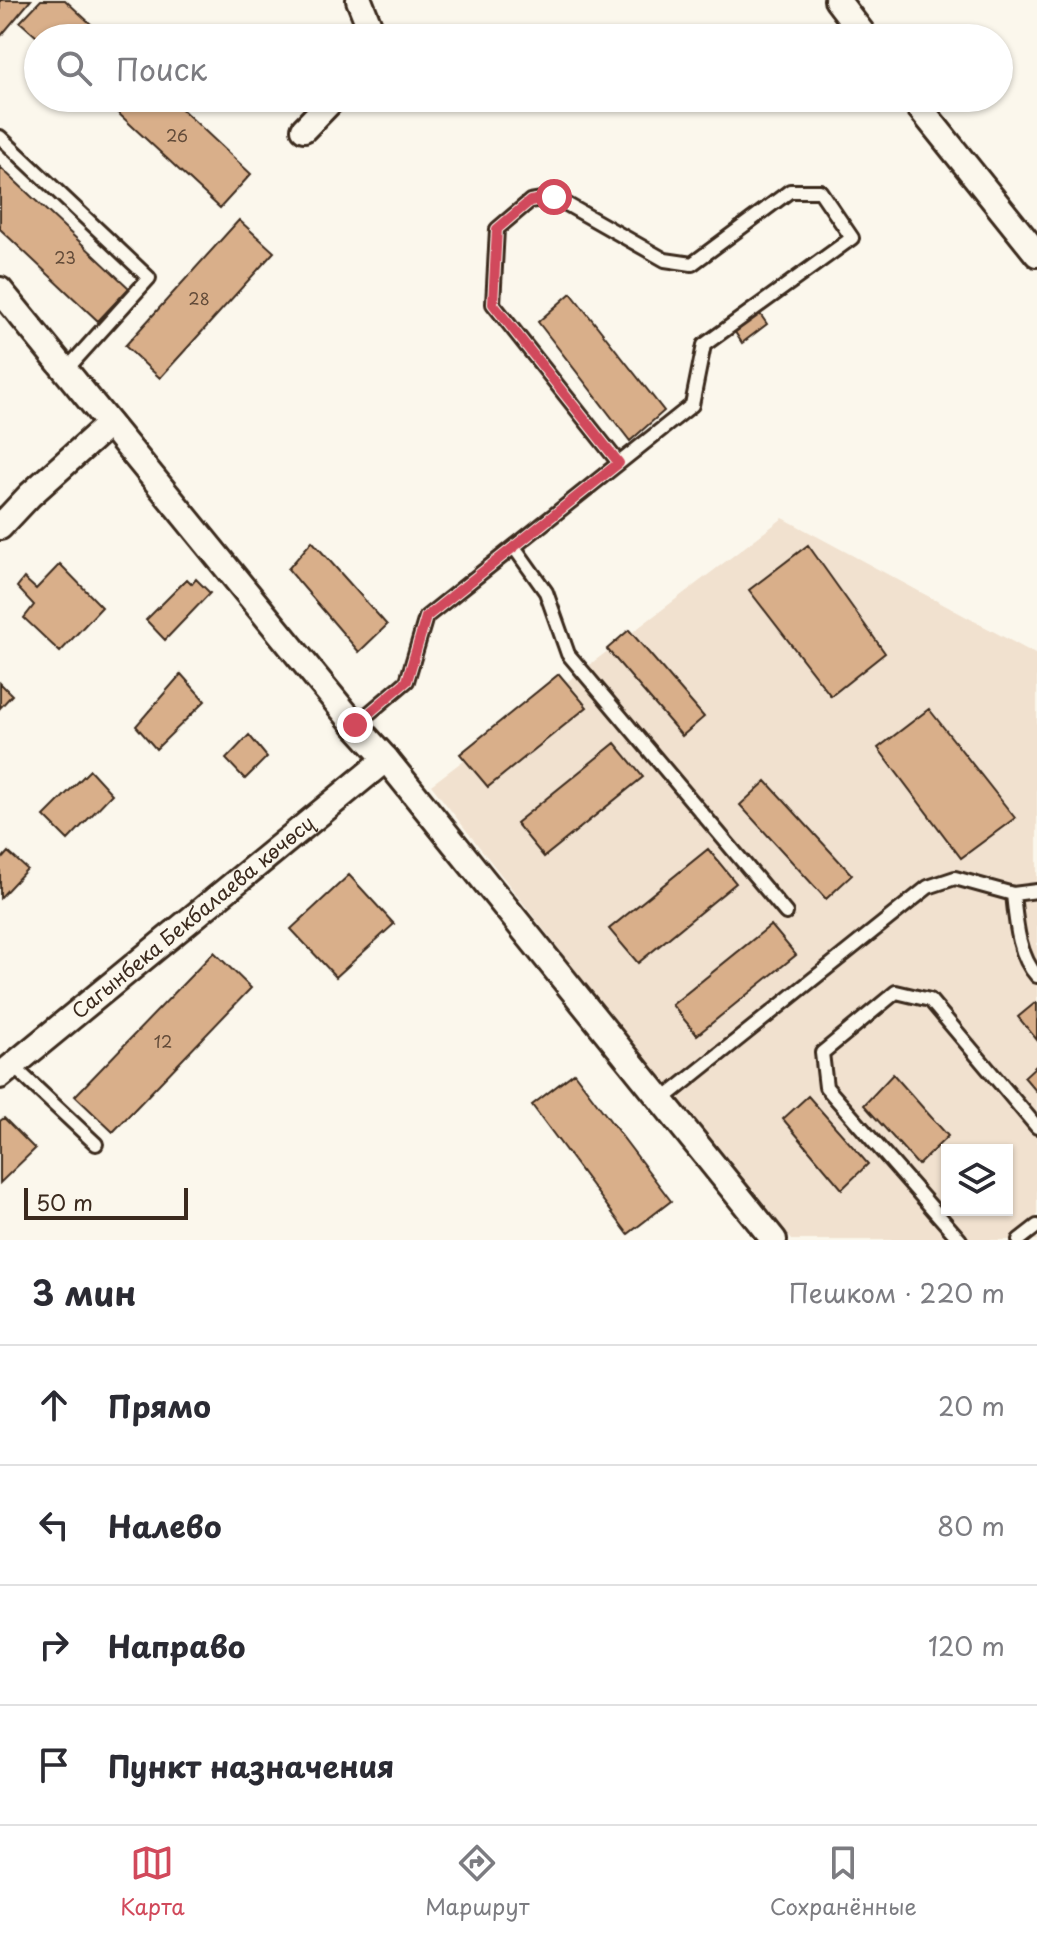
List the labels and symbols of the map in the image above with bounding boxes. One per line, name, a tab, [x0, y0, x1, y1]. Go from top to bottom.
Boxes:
house number: 26	[166, 123, 188, 147]
route start	[536, 179, 572, 215]
house number: 23	[54, 245, 76, 269]
house number: 28	[188, 286, 210, 310]
route end	[337, 707, 373, 743]
street label: Сагынбека Бекбалаева көчөсү	[65, 808, 321, 1025]
house number: 12	[154, 1029, 172, 1053]
scale bar	[24, 1184, 188, 1220]

